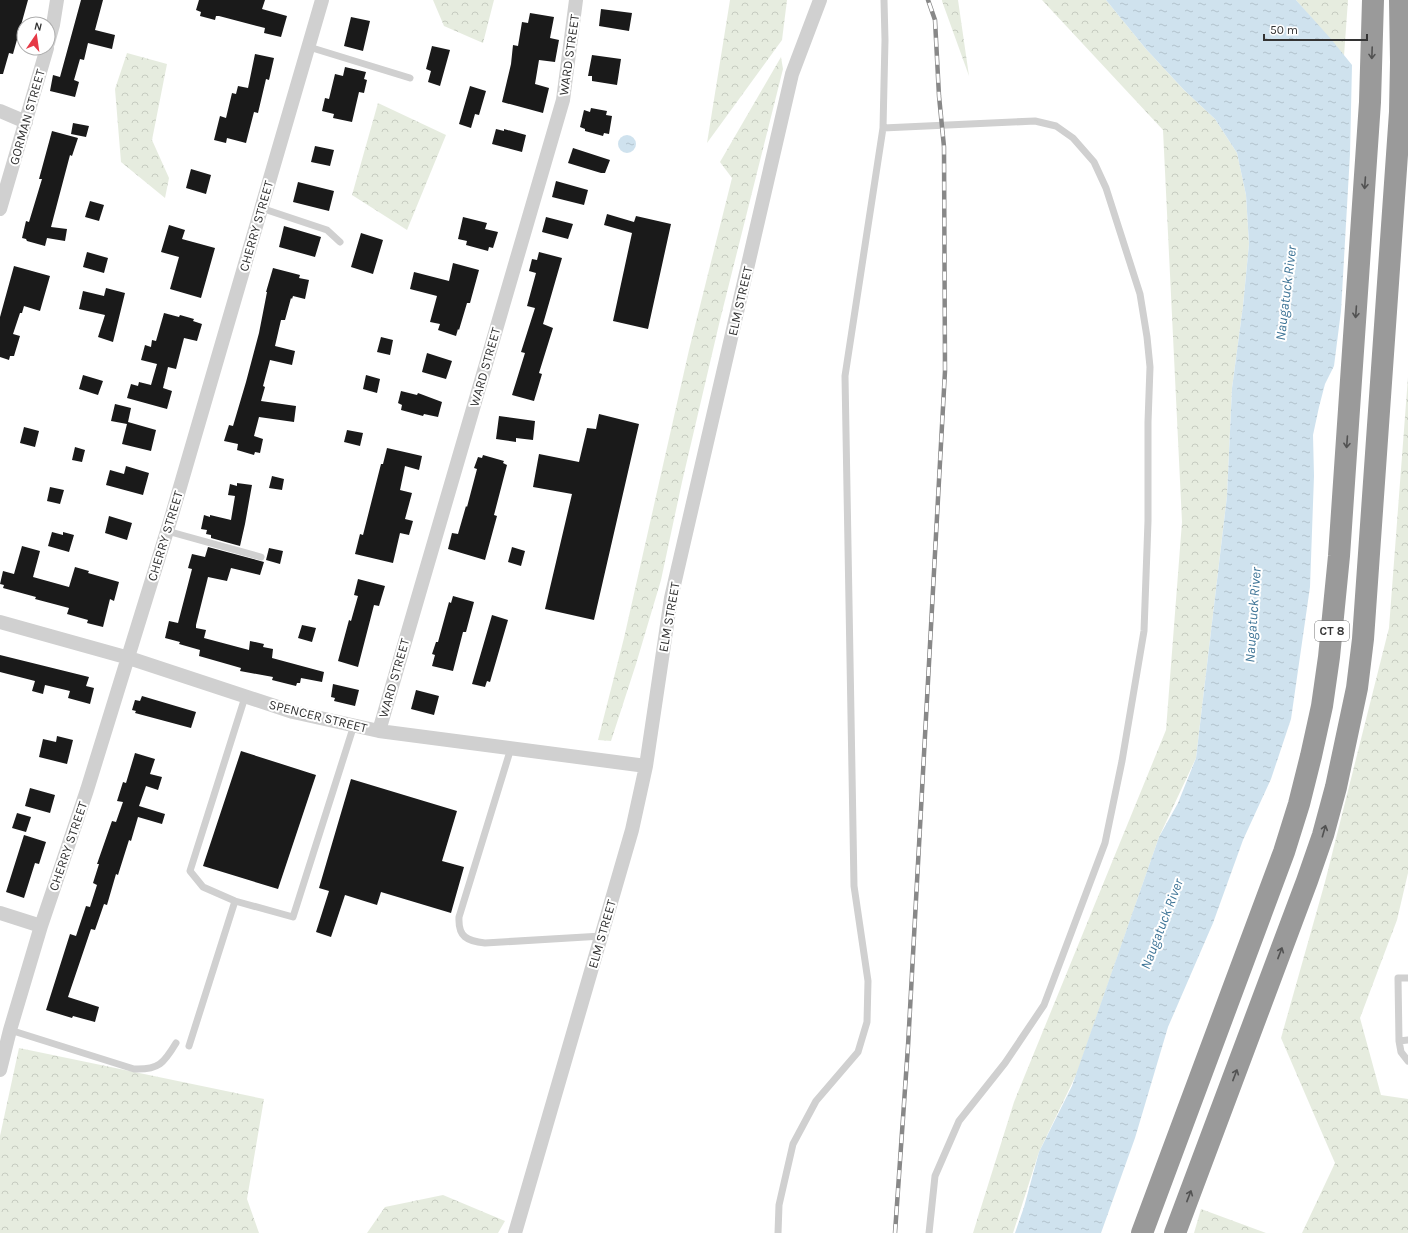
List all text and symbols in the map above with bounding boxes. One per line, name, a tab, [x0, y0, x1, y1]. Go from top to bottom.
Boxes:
street label: WARD STREET	[556, 13, 582, 97]
north arrow	[16, 16, 56, 56]
scale bar	[1264, 16, 1367, 42]
text: N	[33, 20, 43, 34]
text: 50 m	[1270, 23, 1298, 37]
one-way arrow	[1369, 46, 1376, 59]
street label: GORMAN STREET	[6, 67, 48, 166]
one-way arrow	[1361, 176, 1368, 189]
street label: CHERRY STREET	[236, 178, 276, 273]
water label: Naugatuck River	[1272, 243, 1300, 341]
street label: ELM STREET	[725, 264, 755, 337]
one-way arrow	[1352, 305, 1359, 318]
street label: WARD STREET	[467, 325, 504, 408]
one-way arrow	[1343, 435, 1350, 448]
street label: CHERRY STREET	[144, 489, 186, 583]
water label: Naugatuck River	[1241, 566, 1265, 663]
street label: ELM STREET	[655, 580, 683, 653]
road number: CT 8	[1315, 621, 1349, 641]
street label: WARD STREET	[376, 636, 413, 719]
street label: SPENCER STREET	[267, 697, 369, 736]
street label: CHERRY STREET	[46, 799, 90, 893]
one-way arrow	[1321, 824, 1328, 837]
water label: Naugatuck River	[1137, 875, 1187, 972]
street label: ELM STREET	[585, 897, 619, 970]
one-way arrow	[1277, 948, 1285, 960]
one-way arrow	[1231, 1069, 1239, 1081]
one-way arrow	[1185, 1191, 1193, 1203]

